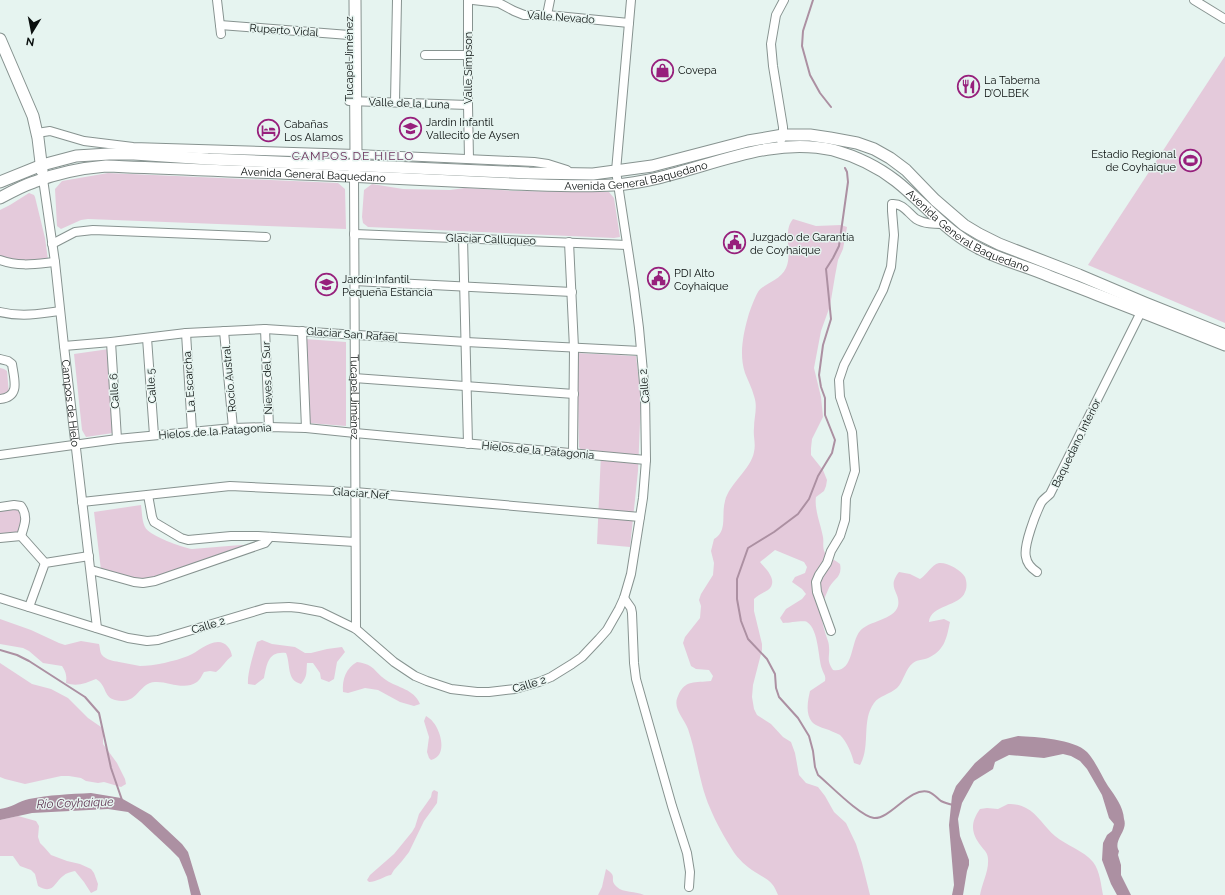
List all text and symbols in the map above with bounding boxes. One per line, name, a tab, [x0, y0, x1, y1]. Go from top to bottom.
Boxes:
street label: Valle Nevado	[527, 9, 596, 26]
north arrow	[12, 12, 52, 52]
street label: Tucapel Jiménez	[343, 16, 356, 102]
street label: Ruperto Vidal	[249, 22, 319, 39]
street label: Valle Simpson	[462, 32, 475, 104]
text: N	[25, 34, 36, 48]
shop icon: Covepa	[649, 57, 675, 83]
place label: Covepa	[678, 64, 717, 77]
restaurant icon: La Taberna D’OLBEK	[955, 73, 981, 99]
place label: La Taberna D’OLBEK	[984, 74, 1040, 100]
street label: Valle de la Luna	[368, 96, 450, 111]
school or university icon: Jardin Infantil Vallecito de Aysen	[398, 115, 424, 141]
place label: Jardin Infantil Vallecito de Aysen	[426, 116, 520, 142]
hotel icon: Cabañas Los Alamos	[256, 117, 282, 143]
place label: Cabañas Los Alamos	[284, 118, 343, 144]
sports icon: Estadio Regional de Coyhaique	[1178, 147, 1204, 173]
place label: Estadio Regional de Coyhaique	[1091, 148, 1177, 174]
district label: CAMPOS DE HIELO	[292, 149, 414, 163]
street label: Avenida General Baquedano	[564, 158, 709, 193]
street label: Avenida General Baquedano	[240, 165, 387, 185]
street label: Avenida General Baquedano	[903, 187, 1031, 275]
public building icon: Juzgado de Garantía de Coyhaique	[722, 230, 748, 256]
street label: Glaciar Calluqueo	[446, 231, 537, 248]
place label: Juzgado de Garantía de Coyhaique	[750, 231, 854, 257]
public building icon: PDI Alto Coyhaique	[645, 266, 671, 292]
place label: PDI Alto Coyhaique	[674, 267, 729, 293]
school or university icon: Jardín Infantil Pequeña Estancia	[313, 272, 339, 298]
place label: Jardín Infantil Pequeña Estancia	[342, 273, 433, 299]
street label: Glaciar San Rafael	[306, 325, 398, 344]
street label: Nieves del Sur	[260, 341, 275, 415]
street label: Rocío Austral	[220, 345, 239, 413]
street label: La Escarcha	[181, 351, 198, 413]
street label: Tucapel Jiménez	[348, 354, 361, 440]
street label: Campos de Hielo	[59, 359, 82, 448]
street label: Calle 5	[144, 368, 159, 404]
street label: Calle 2	[636, 368, 652, 404]
street label: Calle 6	[107, 373, 122, 409]
street label: Baquedano Interior	[1049, 396, 1104, 490]
street label: Hielos de la Patagonia	[158, 421, 272, 442]
street label: Hielos de la Patagonia	[481, 439, 595, 462]
street label: Glaciar Nef	[333, 485, 390, 502]
street label: Calle 2	[190, 614, 227, 637]
street label: Calle 2	[511, 673, 548, 696]
water label: Río Coyhaique	[36, 795, 114, 811]

